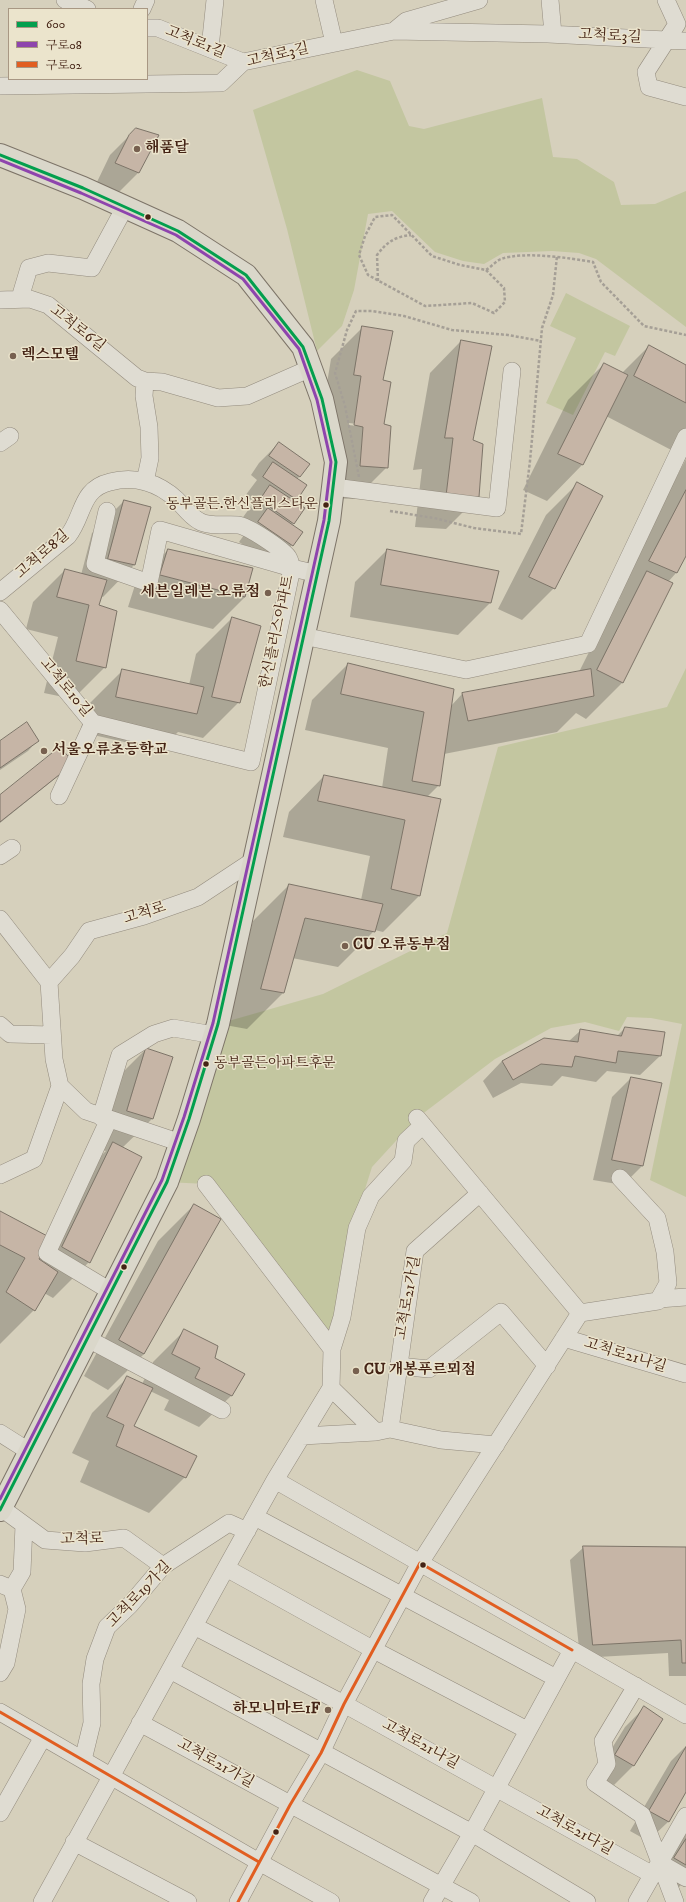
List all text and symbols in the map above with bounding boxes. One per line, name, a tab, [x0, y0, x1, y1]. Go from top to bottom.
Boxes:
legend	[8, 8, 148, 80]
text: 600	[46, 17, 65, 32]
street label: 고척로1길	[162, 23, 228, 63]
street label: 고척로3길	[578, 26, 642, 48]
text: 구로08	[46, 38, 82, 53]
street label: 고척로3길	[245, 40, 311, 72]
text: 구로02	[46, 58, 82, 73]
place label: 해품달	[145, 140, 188, 158]
marker: 해품달	[132, 144, 142, 154]
unlabelled marker	[143, 212, 153, 222]
street label: 고척로6길	[46, 302, 108, 356]
place label: 렉스모텔	[21, 347, 79, 365]
marker: 렉스모텔	[8, 351, 18, 361]
place label: 동부골든.한신플러스타운	[166, 497, 318, 513]
marker: 동부골든.한신플러스타운	[321, 500, 331, 510]
street label: 고척로8길	[12, 527, 74, 583]
street label: 한신플러스아파트	[257, 573, 299, 691]
place label: 세븐일레븐 오류점	[141, 584, 260, 602]
marker: 세븐일레븐 오류점	[263, 588, 273, 598]
street label: 고척로10길	[35, 655, 95, 721]
place label: 서울오류초등학교	[52, 742, 168, 760]
marker: 서울오류초등학교	[39, 746, 49, 756]
street label: 고척로	[122, 899, 168, 929]
place label: CU 오류동부점	[353, 937, 450, 955]
marker: CU 오류동부점	[340, 941, 350, 951]
place label: 동부골든아파트후문	[214, 1056, 336, 1072]
marker: 동부골든아파트후문	[201, 1059, 211, 1069]
street label: 고척로21가길	[393, 1254, 425, 1342]
unlabelled marker	[119, 1262, 129, 1272]
street label: 고척로21나길	[582, 1335, 668, 1377]
place label: CU 개봉푸르뫼점	[364, 1362, 476, 1380]
marker: CU 개봉푸르뫼점	[351, 1366, 361, 1376]
street label: 고척로	[60, 1531, 104, 1549]
street label: 고척로19가길	[104, 1558, 176, 1632]
unlabelled marker	[418, 1560, 428, 1570]
place label: 하모니마트1F	[233, 1701, 320, 1719]
marker: 하모니마트1F	[323, 1705, 333, 1715]
street label: 고척로21나길	[378, 1716, 462, 1774]
street label: 고척로21가길	[173, 1735, 257, 1793]
street label: 고척로21다길	[532, 1802, 616, 1860]
unlabelled marker	[271, 1827, 281, 1837]

